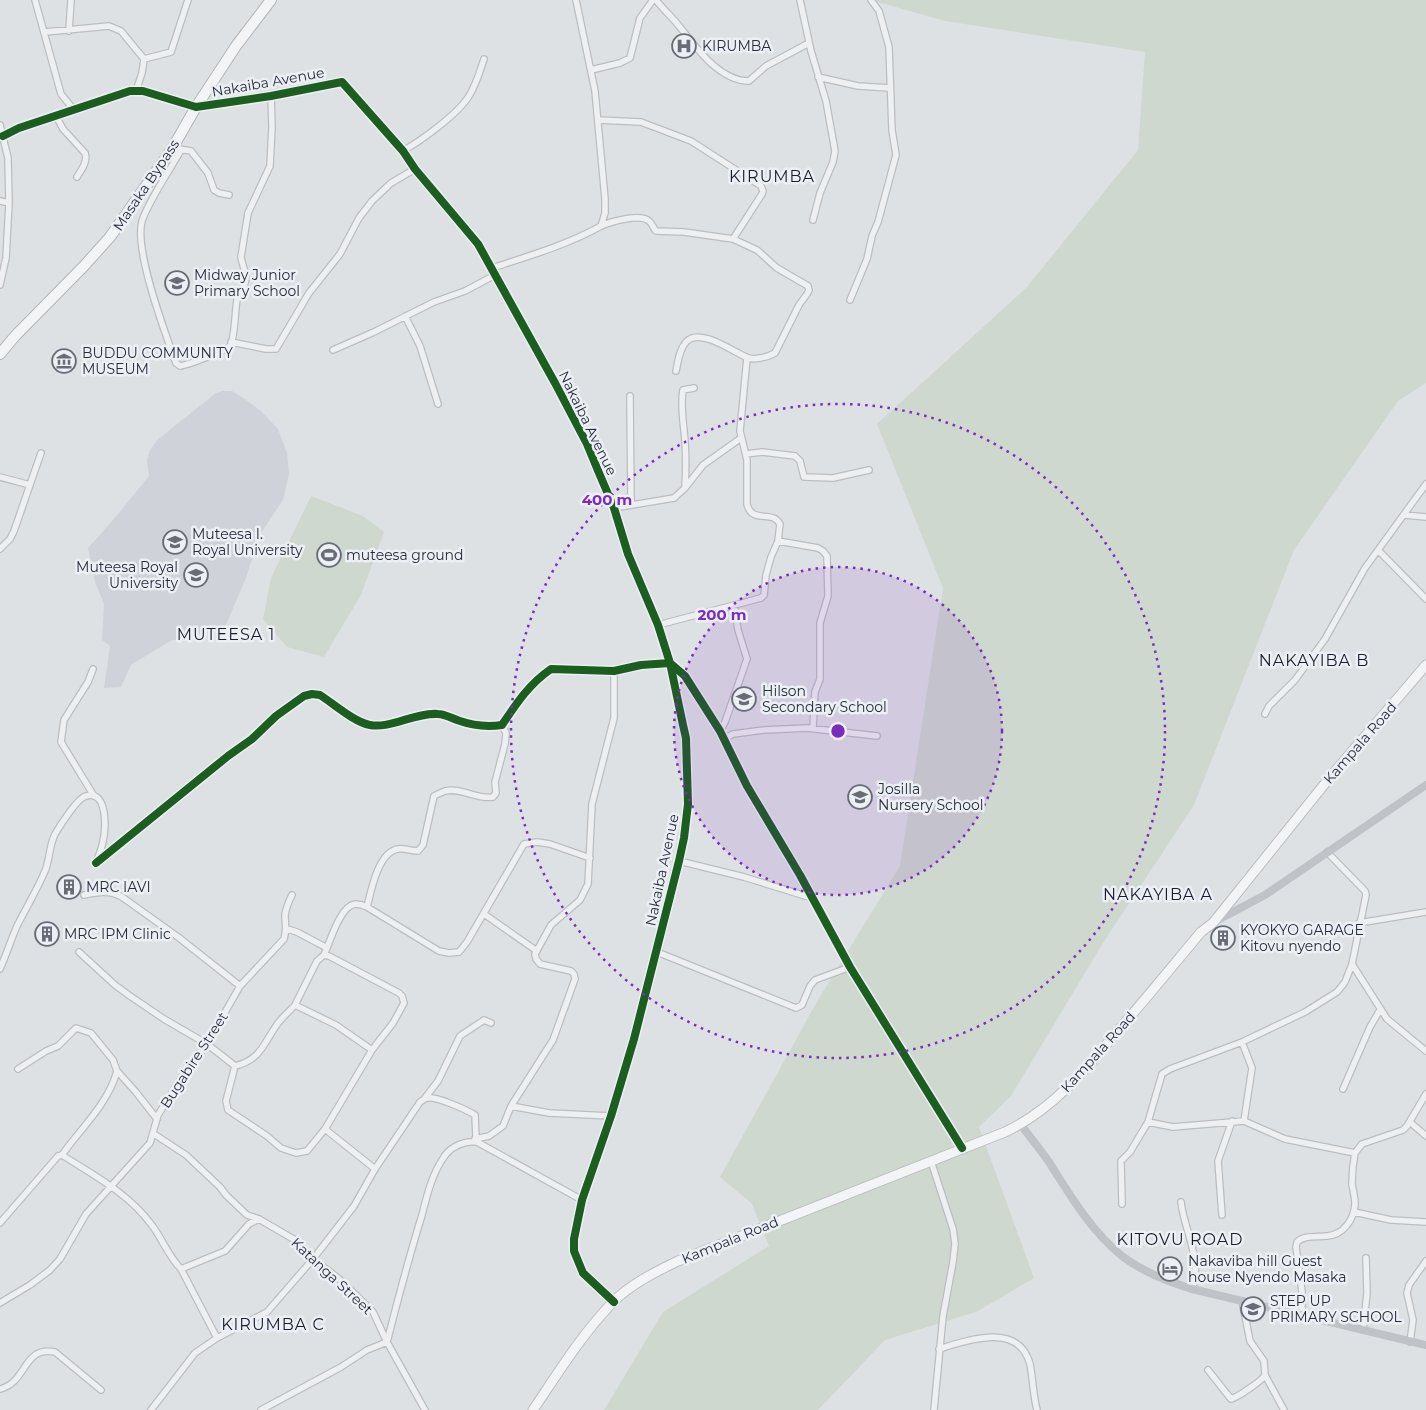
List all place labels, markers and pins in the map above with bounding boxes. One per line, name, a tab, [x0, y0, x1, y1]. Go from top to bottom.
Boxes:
hospital icon: KIRUMBA	[671, 33, 697, 59]
place label: KIRUMBA	[702, 37, 772, 55]
place label: Midway Junior Primary School	[194, 266, 300, 300]
school or university icon: Midway Junior Primary School	[164, 270, 190, 296]
place label: BUDDU COMMUNITY MUSEUM	[82, 344, 233, 378]
museum icon: BUDDU COMMUNITY MUSEUM	[51, 348, 77, 374]
place label: Muteesa I. Royal University	[192, 525, 303, 559]
school or university icon: Muteesa I. Royal University	[162, 529, 188, 555]
sports icon: muteesa ground	[316, 542, 342, 568]
place label: muteesa ground	[346, 546, 464, 564]
place label: Muteesa Royal University	[76, 558, 178, 592]
school or university icon: Muteesa Royal University	[183, 562, 209, 588]
place label: Hilson Secondary School	[762, 682, 887, 716]
school or university icon: Hilson Secondary School	[731, 686, 757, 712]
centre of rings	[829, 722, 847, 740]
place label: Josilla Nursery School	[877, 780, 984, 814]
school or university icon: Josilla Nursery School	[847, 784, 873, 810]
building icon: MRC IAVI	[56, 874, 82, 900]
place label: MRC IAVI	[86, 878, 151, 896]
building icon: MRC IPM Clinic	[34, 921, 60, 947]
place label: KYOKYO GARAGE Kitovu nyendo	[1240, 921, 1364, 955]
place label: MRC IPM Clinic	[64, 925, 171, 943]
building icon: KYOKYO GARAGE Kitovu nyendo	[1210, 925, 1236, 951]
place label: Nakaviba hill Guest house Nyendo Masaka	[1188, 1252, 1346, 1286]
hotel icon: Nakaviba hill Guest house Nyendo Masaka	[1157, 1256, 1183, 1282]
place label: STEP UP PRIMARY SCHOOL	[1270, 1292, 1403, 1326]
school or university icon: STEP UP PRIMARY SCHOOL	[1240, 1296, 1266, 1322]

